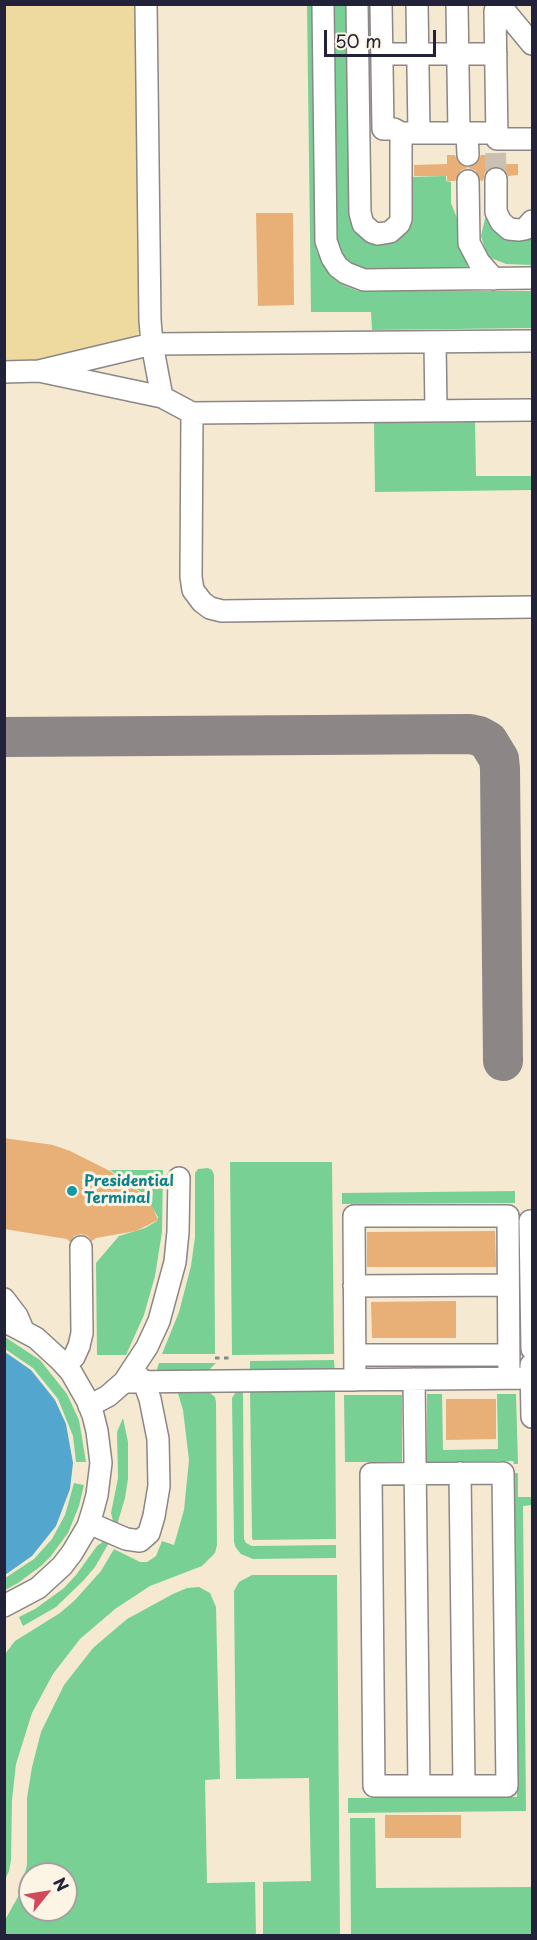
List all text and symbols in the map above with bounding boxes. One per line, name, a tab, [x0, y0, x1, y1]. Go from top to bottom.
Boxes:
scale bar	[327, 18, 440, 56]
text: 50 m	[335, 27, 382, 54]
place label: Presidential Terminal	[84, 1173, 174, 1208]
marker: Presidential Terminal	[65, 1184, 79, 1198]
north arrow	[18, 1862, 78, 1922]
text: N	[48, 1873, 75, 1895]

